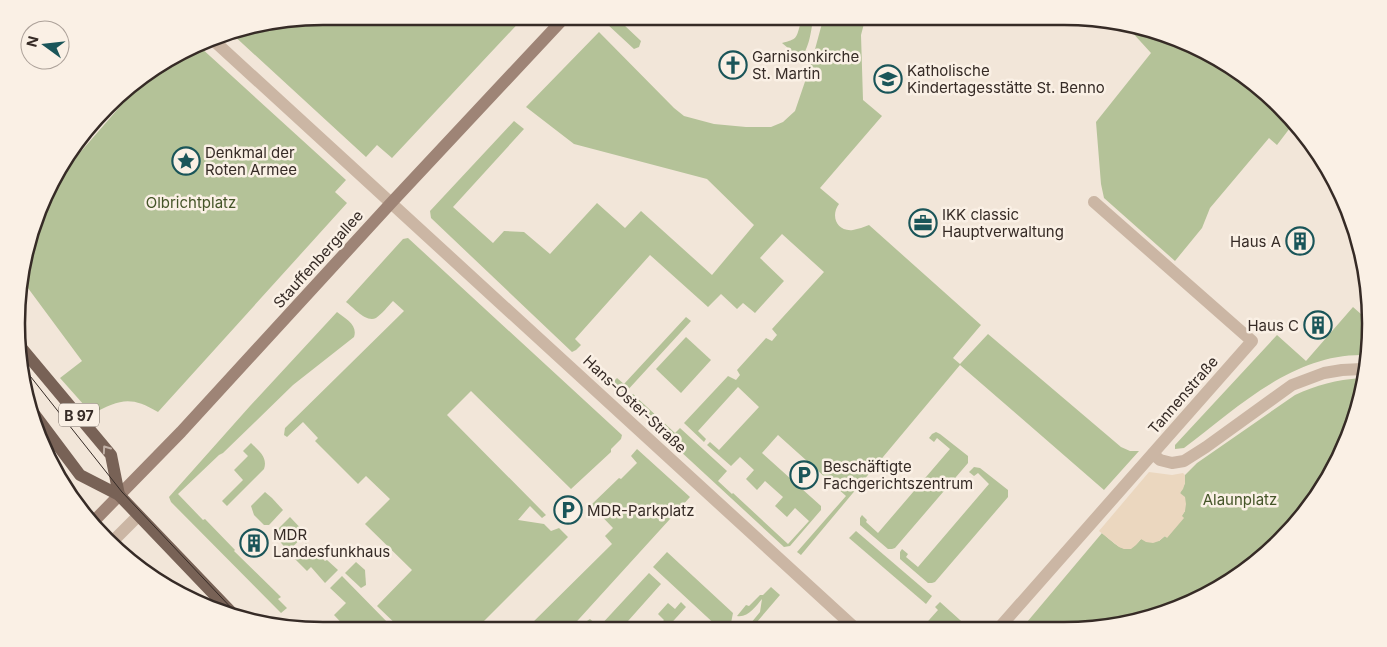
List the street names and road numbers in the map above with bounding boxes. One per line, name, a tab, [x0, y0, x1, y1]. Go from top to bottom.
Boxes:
street label: Stauffenbergallee	[269, 206, 367, 312]
street label: Hans-Oster-Straße	[579, 351, 691, 457]
street label: Tannenstraße	[1144, 352, 1222, 438]
road number: B 97	[59, 404, 99, 426]

